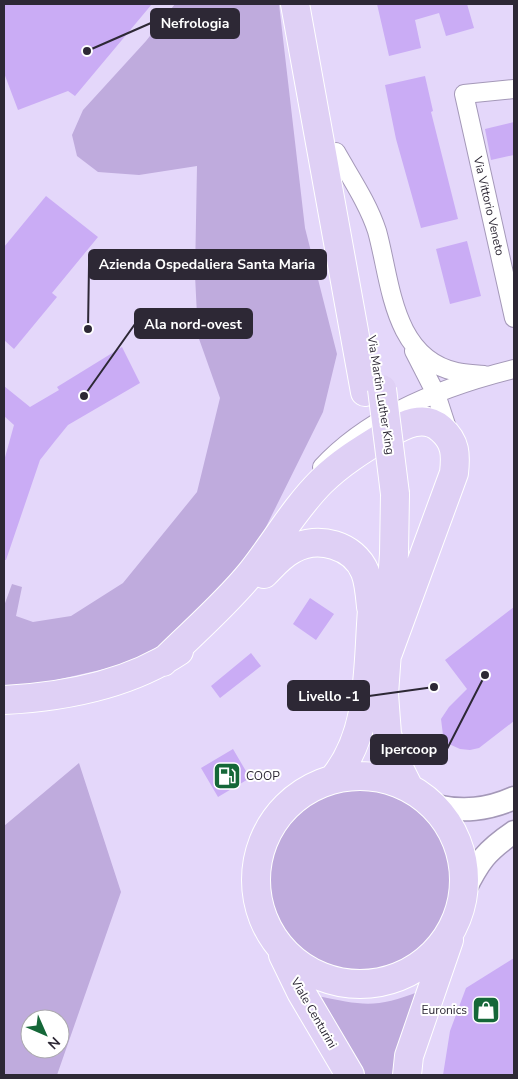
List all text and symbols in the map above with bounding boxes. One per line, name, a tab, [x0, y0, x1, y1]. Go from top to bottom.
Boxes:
callout: Nefrologia	[151, 9, 239, 38]
text: Nefrologia	[161, 14, 229, 33]
street label: Via Vittorio Veneto	[470, 154, 508, 257]
callout: Azienda Ospedaliera Santa Maria	[89, 250, 326, 279]
text: Azienda Ospedaliera Santa Maria	[99, 255, 315, 274]
callout: Ala nord-ovest	[135, 309, 252, 338]
text: Ala nord-ovest	[144, 315, 242, 334]
street label: Via Martin Luther King	[364, 333, 398, 456]
callout: Livello -1	[288, 681, 369, 710]
text: Livello -1	[298, 687, 360, 706]
callout: Ipercoop	[371, 735, 447, 764]
text: Ipercoop	[381, 740, 437, 759]
fuel station icon: COOP	[212, 761, 242, 791]
place label: COOP	[246, 768, 280, 784]
street label: Viale Centurini	[287, 974, 341, 1051]
shop icon: Euronics	[471, 995, 501, 1025]
place label: Euronics	[421, 1002, 467, 1018]
north arrow	[20, 1009, 70, 1059]
text: N	[43, 1032, 64, 1053]

